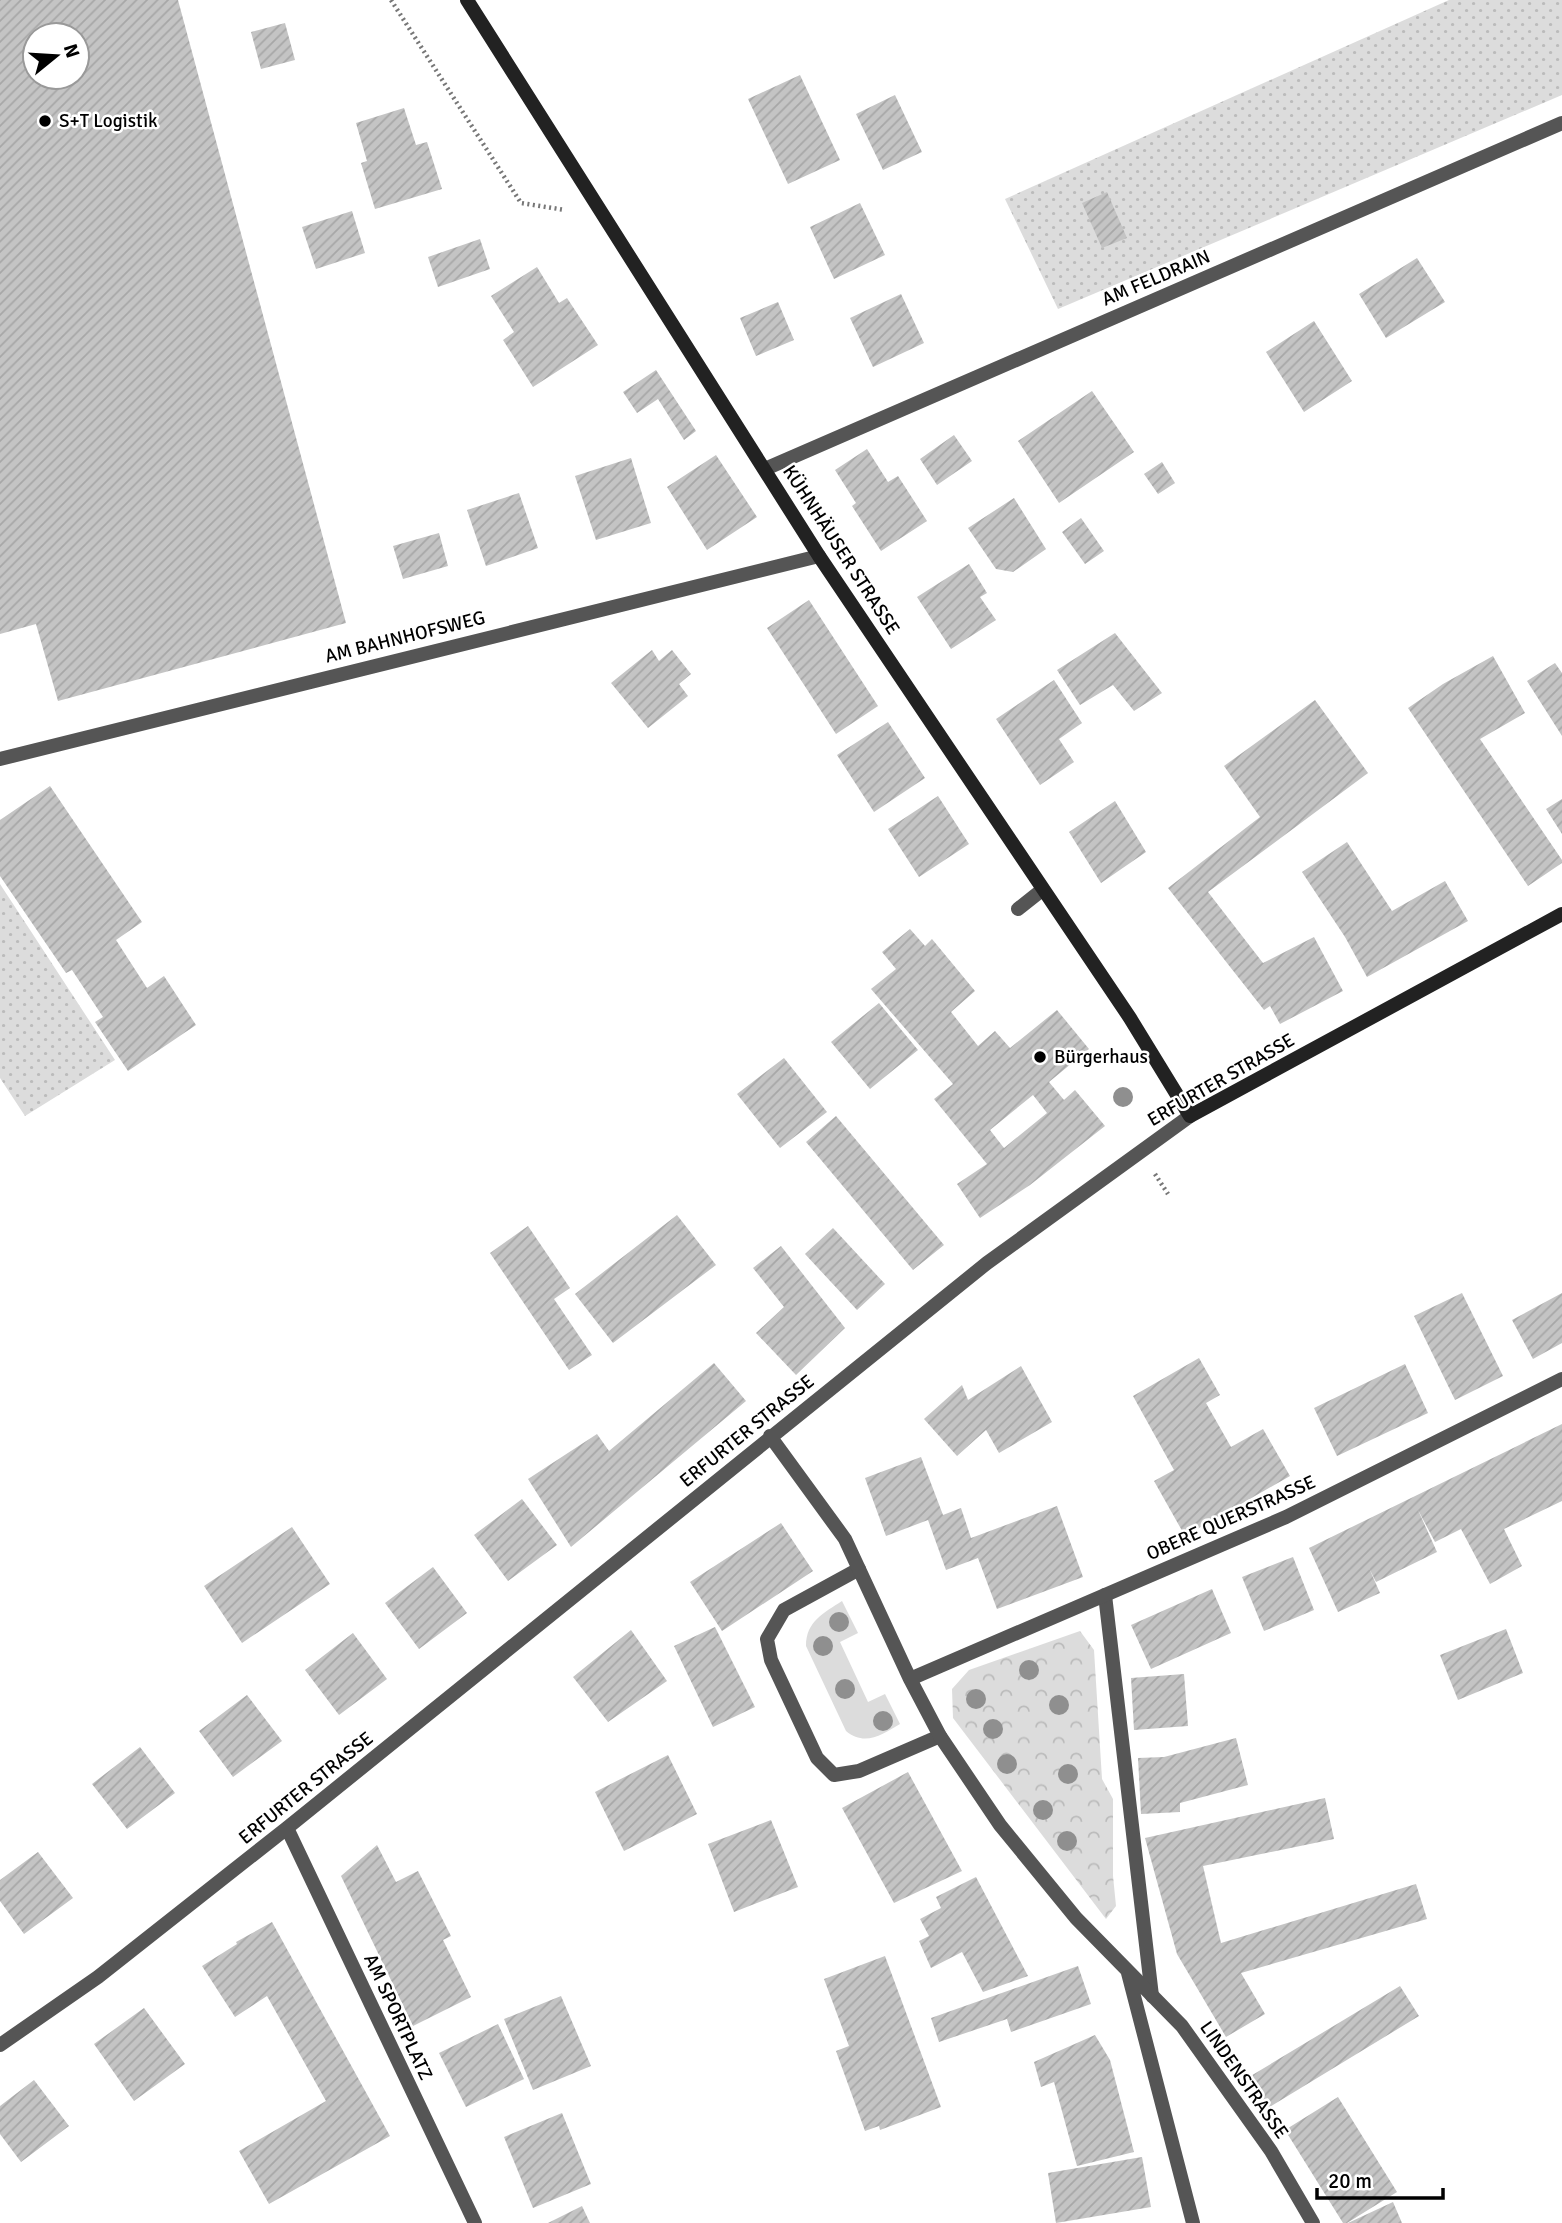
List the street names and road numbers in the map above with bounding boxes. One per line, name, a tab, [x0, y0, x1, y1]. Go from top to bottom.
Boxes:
street label: AM FELDRAIN	[1098, 244, 1214, 312]
street label: KÜHNHÄUSER STRASSE	[777, 461, 905, 639]
street label: AM BAHNHOFSWEG	[322, 605, 488, 669]
street label: ERFURTER STRASSE	[1143, 1028, 1299, 1132]
street label: ERFURTER STRASSE	[675, 1369, 819, 1493]
street label: OBERE QUERSTRASSE	[1143, 1470, 1319, 1566]
street label: ERFURTER STRASSE	[234, 1726, 378, 1850]
street label: AM SPORTPLATZ	[358, 1950, 438, 2084]
street label: LINDENSTRASSE	[1194, 2016, 1294, 2144]

